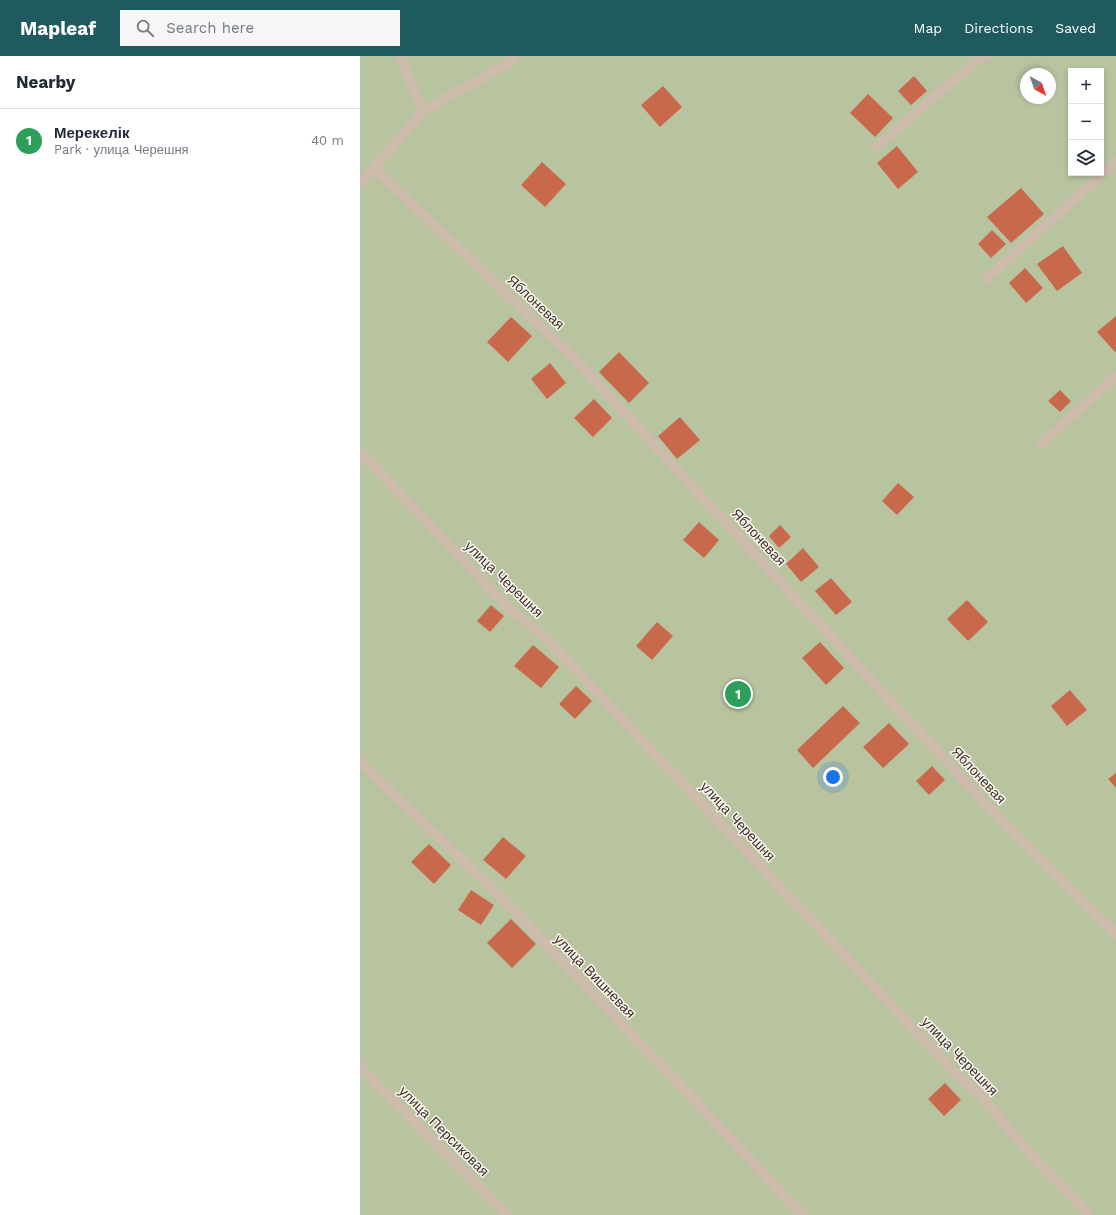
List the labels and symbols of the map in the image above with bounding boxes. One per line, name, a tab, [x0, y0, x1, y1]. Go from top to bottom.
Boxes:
north arrow	[1020, 68, 1056, 104]
street label: Яблоневая	[504, 272, 568, 332]
street label: Яблоневая	[729, 505, 789, 569]
street label: улица Черешня	[462, 538, 546, 620]
pin: 1	[725, 679, 751, 709]
street label: Яблоневая	[949, 743, 1009, 807]
your location	[823, 767, 843, 787]
street label: улица Черешня	[697, 778, 779, 864]
street label: улица Вишневая	[551, 931, 639, 1021]
street label: улица Черешня	[919, 1014, 1001, 1098]
street label: улица Персиковая	[396, 1083, 492, 1179]

